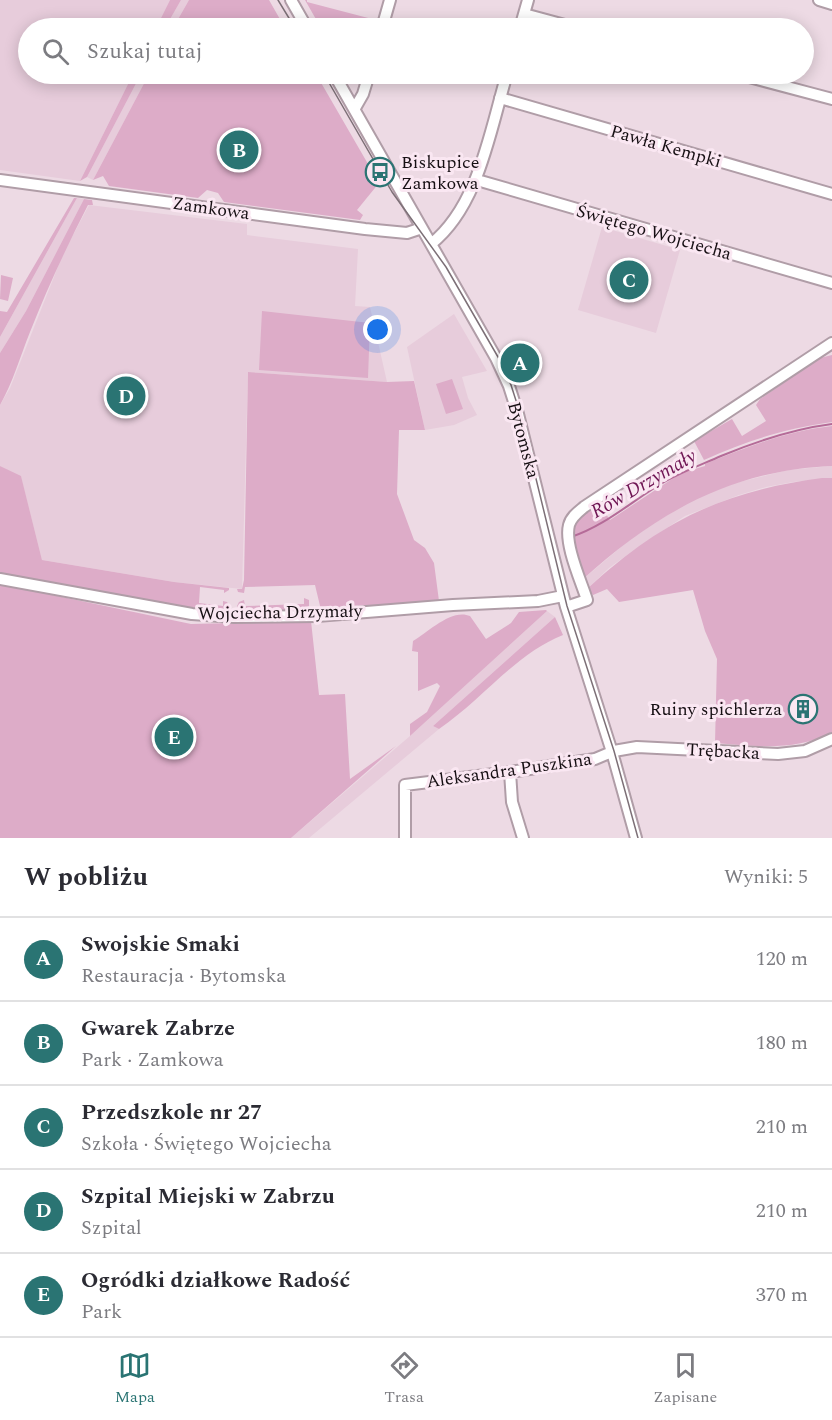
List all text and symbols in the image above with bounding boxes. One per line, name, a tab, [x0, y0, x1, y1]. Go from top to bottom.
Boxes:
search box	[18, 18, 814, 84]
icon: search	[39, 35, 72, 68]
text: Szukaj tutaj	[87, 35, 203, 68]
street label: Pawła Kempki	[607, 118, 725, 175]
pin: B	[220, 128, 258, 172]
place label: Biskupice Zamkowa	[401, 149, 479, 197]
bus stop icon: Biskupice Zamkowa	[364, 156, 396, 188]
street label: Zamkowa	[171, 190, 251, 227]
street label: Świętego Wojciecha	[573, 197, 735, 268]
pin: C	[610, 258, 648, 302]
your location	[363, 315, 392, 344]
pin: A	[500, 340, 540, 386]
pin: D	[106, 374, 146, 418]
street label: Bytomska	[500, 399, 547, 482]
water label: Rów Drzymały	[585, 441, 702, 526]
street label: Wojciecha Drzymały	[198, 598, 364, 627]
building icon: Ruiny spichlerza	[787, 693, 819, 725]
place label: Ruiny spichlerza	[650, 696, 782, 723]
pin: E	[154, 714, 194, 760]
street label: Trębacka	[686, 736, 761, 767]
street label: Aleksandra Puszkina	[425, 745, 594, 795]
text: W pobliżu	[24, 857, 148, 897]
text: Wyniki: 5	[724, 862, 808, 892]
text: Swojskie Smaki	[81, 928, 240, 961]
text: A	[36, 944, 51, 974]
text: 120 m	[756, 944, 808, 974]
text: Restauracja · Bytomska	[81, 961, 286, 991]
text: Gwarek Zabrze	[81, 1012, 235, 1045]
text: B	[36, 1028, 51, 1058]
text: 180 m	[756, 1028, 808, 1058]
text: Park · Zamkowa	[81, 1045, 224, 1075]
text: Przedszkole nr 27	[81, 1096, 262, 1129]
text: C	[36, 1112, 51, 1142]
text: 210 m	[756, 1112, 808, 1142]
text: Szkoła · Świętego Wojciecha	[81, 1129, 332, 1159]
text: Szpital Miejski w Zabrzu	[81, 1180, 335, 1213]
text: D	[35, 1196, 52, 1226]
text: 210 m	[756, 1196, 808, 1226]
text: Szpital	[81, 1213, 142, 1243]
text: Ogródki działkowe Radość	[81, 1264, 350, 1297]
text: E	[37, 1280, 50, 1310]
text: 370 m	[756, 1280, 808, 1310]
text: Park	[81, 1297, 122, 1327]
tab: Mapa	[115, 1349, 155, 1409]
tab: Trasa	[384, 1349, 424, 1409]
tab: Zapisane	[653, 1349, 717, 1409]

